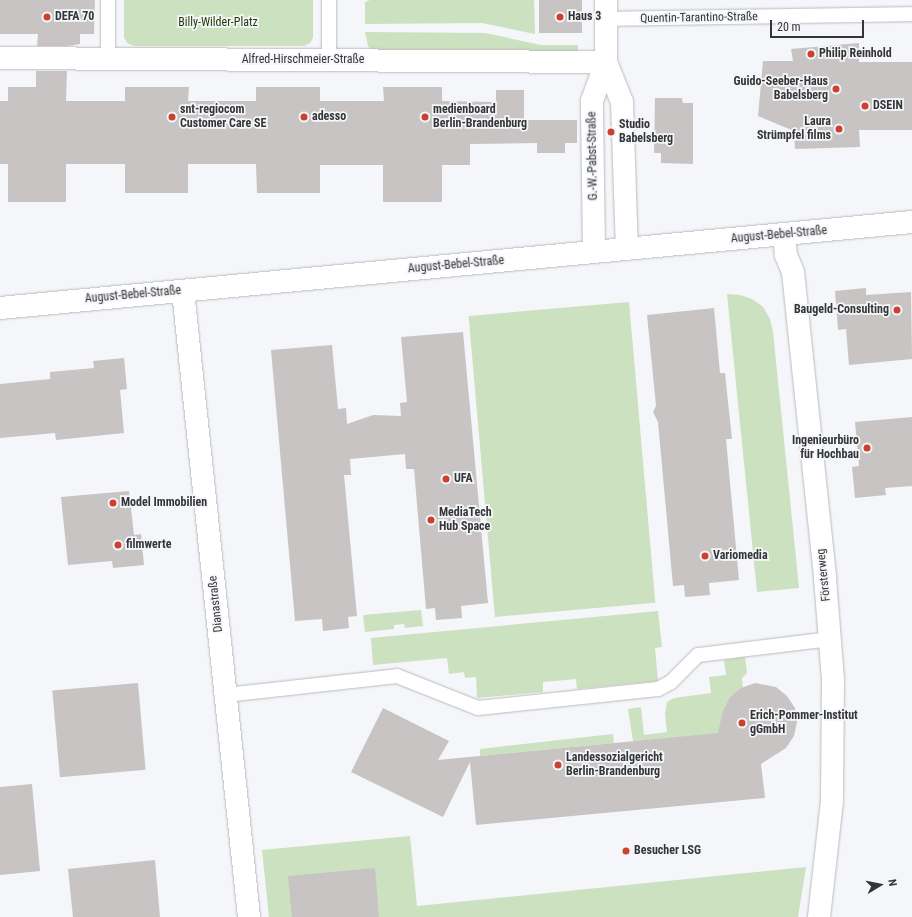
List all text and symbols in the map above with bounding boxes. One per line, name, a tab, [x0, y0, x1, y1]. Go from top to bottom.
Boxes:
place label: DEFA 70	[55, 10, 94, 24]
place label: Haus 3	[568, 10, 601, 24]
street label: Quentin-Tarantino-Straße	[640, 10, 758, 26]
marker: DEFA 70	[42, 12, 52, 22]
marker: Haus 3	[555, 12, 565, 22]
scale bar	[772, 12, 866, 38]
park label: Billy-Wilder-Platz	[178, 16, 258, 30]
text: 20 m	[777, 20, 801, 34]
place label: Philip Reinhold	[819, 47, 892, 61]
marker: Philip Reinhold	[806, 49, 816, 59]
street label: Alfred-Hirschmeier-Straße	[242, 53, 364, 67]
place label: Guido-Seeber-Haus Babelsberg	[733, 75, 828, 103]
marker: Guido-Seeber-Haus Babelsberg	[831, 84, 841, 94]
place label: DSEIN	[873, 99, 903, 113]
marker: DSEIN	[860, 101, 870, 111]
place label: snt-regiocom Customer Care SE	[180, 103, 266, 131]
place label: medienboard Berlin-Brandenburg	[433, 103, 527, 131]
place label: adesso	[312, 110, 346, 124]
street label: G.-W.-Pabst-Straße	[585, 111, 601, 201]
marker: snt-regiocom Customer Care SE	[167, 112, 177, 122]
marker: adesso	[299, 112, 309, 122]
marker: medienboard Berlin-Brandenburg	[420, 112, 430, 122]
place label: Laura Strümpfel films	[757, 115, 831, 143]
place label: Studio Babelsberg	[619, 118, 673, 146]
marker: Laura Strümpfel films	[834, 124, 844, 134]
marker: Studio Babelsberg	[606, 127, 616, 137]
street label: August-Bebel-Straße	[730, 224, 828, 246]
street label: August-Bebel-Straße	[407, 254, 505, 276]
street label: August-Bebel-Straße	[84, 284, 182, 306]
place label: Baugeld-Consulting	[794, 303, 889, 317]
marker: Baugeld-Consulting	[892, 305, 902, 315]
place label: Ingenieurbüro für Hochbau	[792, 434, 859, 462]
marker: Ingenieurbüro für Hochbau	[862, 443, 872, 453]
place label: UFA	[454, 472, 473, 486]
marker: UFA	[441, 474, 451, 484]
place label: Model Immobilien	[121, 496, 207, 510]
marker: Model Immobilien	[108, 498, 118, 508]
place label: MediaTech Hub Space	[439, 506, 492, 534]
marker: MediaTech Hub Space	[426, 515, 436, 525]
place label: filmwerte	[126, 538, 171, 552]
marker: filmwerte	[113, 540, 123, 550]
street label: Försterweg	[814, 548, 834, 602]
place label: Variomedia	[713, 549, 768, 563]
marker: Variomedia	[700, 551, 710, 561]
street label: Dianastraße	[206, 575, 226, 633]
place label: Erich-Pommer-Institut gGmbH	[750, 709, 858, 737]
marker: Erich-Pommer-Institut gGmbH	[737, 718, 747, 728]
place label: Landessozialgericht Berlin-Brandenburg	[566, 751, 663, 779]
marker: Landessozialgericht Berlin-Brandenburg	[553, 760, 563, 770]
place label: Besucher LSG	[634, 844, 701, 858]
marker: Besucher LSG	[621, 846, 631, 856]
north arrow	[860, 865, 900, 905]
text: N	[885, 878, 899, 887]

